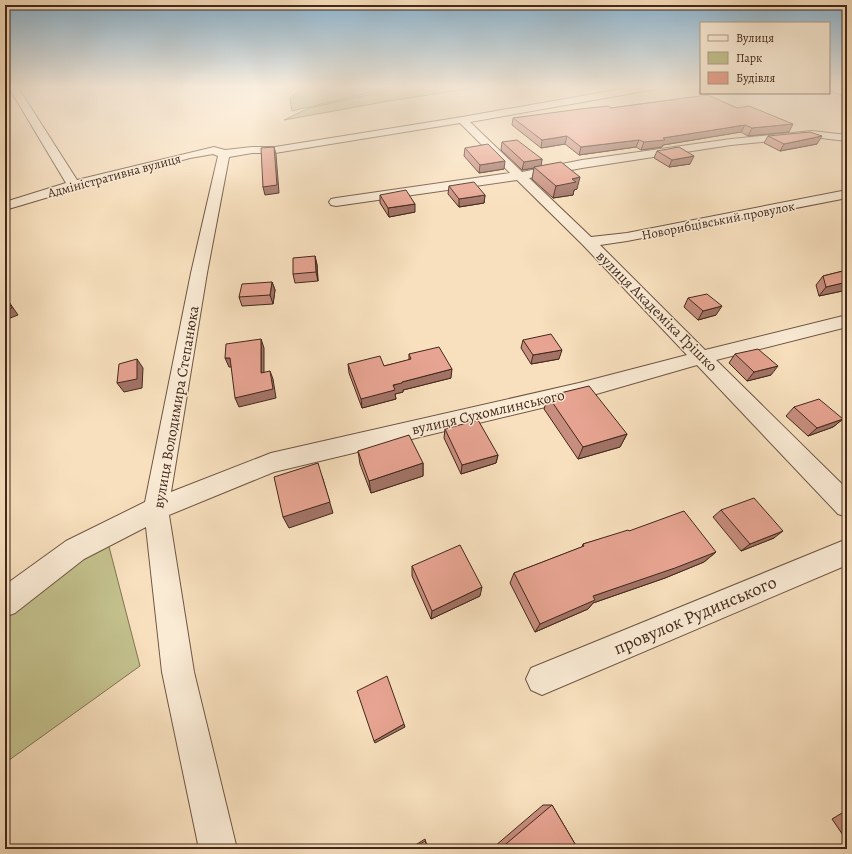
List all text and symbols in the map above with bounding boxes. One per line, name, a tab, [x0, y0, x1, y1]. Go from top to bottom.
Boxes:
legend	[700, 22, 830, 94]
text: Вулиця	[736, 30, 774, 46]
text: Парк	[736, 50, 762, 66]
text: Будівля	[736, 70, 776, 86]
street label: Адміністративна вулиця	[45, 150, 183, 202]
street label: Новорибцівський провулок	[640, 197, 796, 244]
street label: вулиця Академіка Грішко	[592, 246, 722, 376]
street label: вулиця Володимира Степанюка	[148, 304, 204, 510]
street label: вулиця Сухомлинського	[410, 385, 566, 439]
street label: провулок Рудинського	[610, 570, 780, 660]

